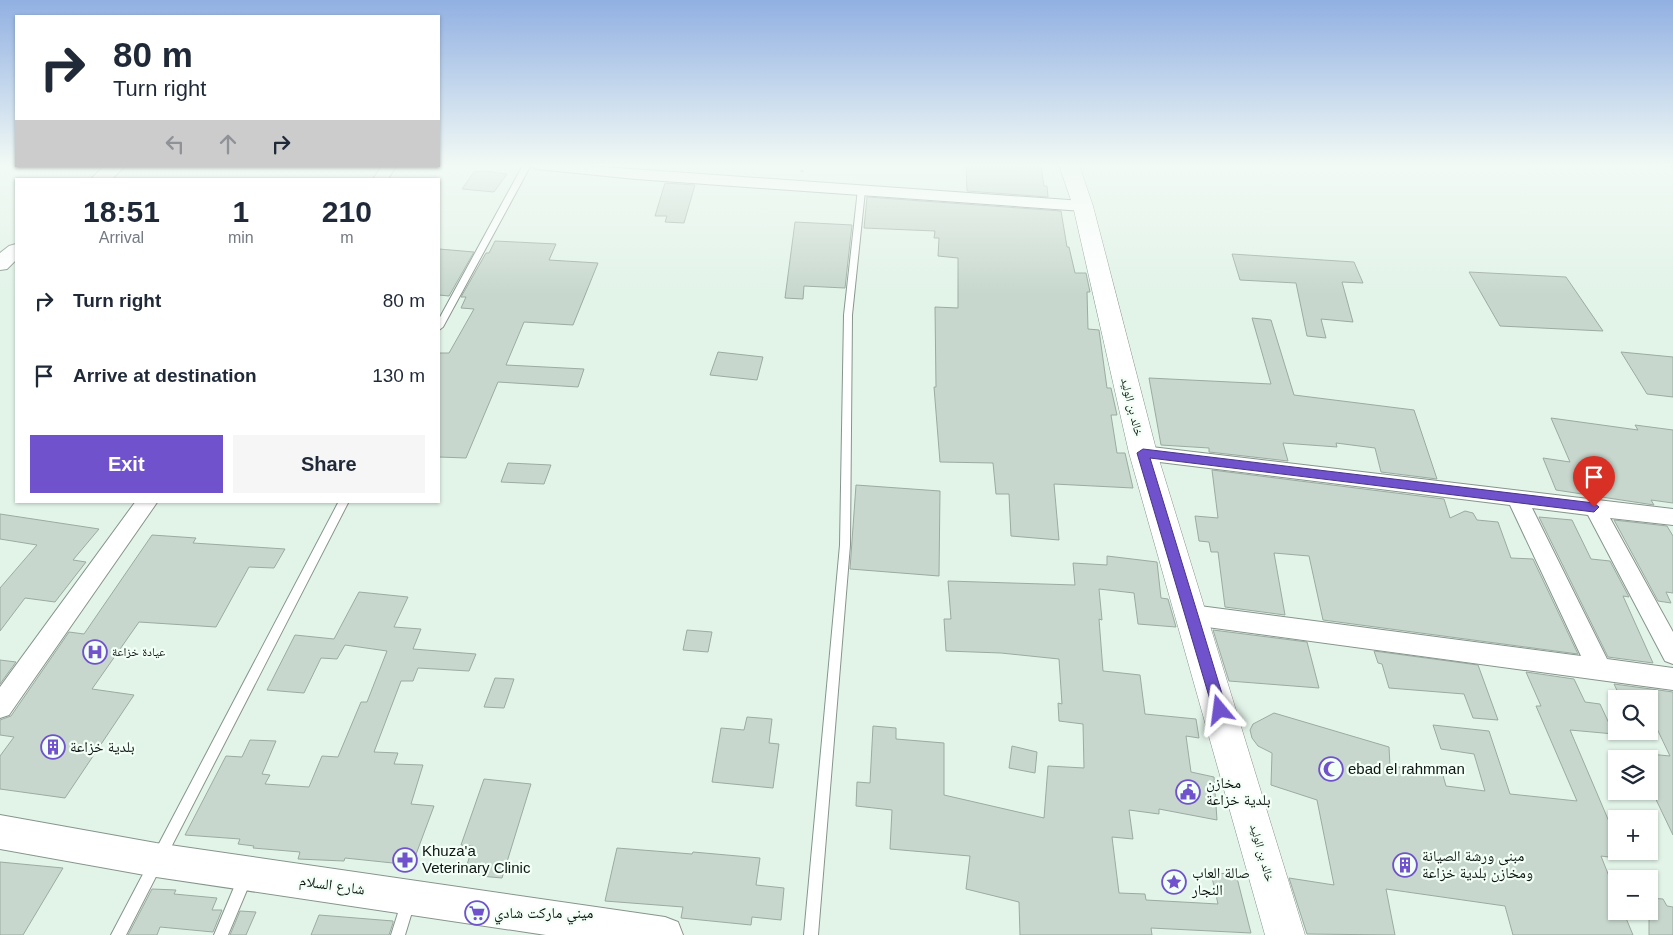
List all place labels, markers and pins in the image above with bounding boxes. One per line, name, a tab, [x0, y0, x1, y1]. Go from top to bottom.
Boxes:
pin	[1573, 456, 1615, 507]
hospital icon: عيادة خزاعة	[82, 639, 108, 665]
place label: عيادة خزاعة	[112, 645, 165, 659]
building icon: بلدية خزاعة	[40, 734, 66, 760]
place label: بلدية خزاعة	[70, 738, 135, 756]
mosque icon: ebad el rahmman	[1318, 756, 1344, 782]
place label: ebad el rahmman	[1348, 760, 1465, 777]
place label: مخازن بلدية خزاعة	[1206, 774, 1271, 809]
public building icon: مخازن بلدية خزاعة	[1175, 779, 1201, 805]
place label: Khuza'a Veterinary Clinic	[422, 842, 531, 876]
pharmacy icon: Khuza'a Veterinary Clinic	[392, 847, 418, 873]
place label: مبنى ورشة الصيانة ومخازن بلدية خزاعة	[1422, 847, 1533, 883]
building icon: مبنى ورشة الصيانة ومخازن بلدية خزاعة	[1392, 852, 1418, 878]
place label: صالة العاب النجار	[1191, 864, 1250, 899]
place icon: صالة العاب النجار	[1161, 869, 1187, 895]
supermarket icon: ميني ماركت شادي	[464, 900, 490, 926]
place label: ميني ماركت شادي	[494, 904, 593, 925]

